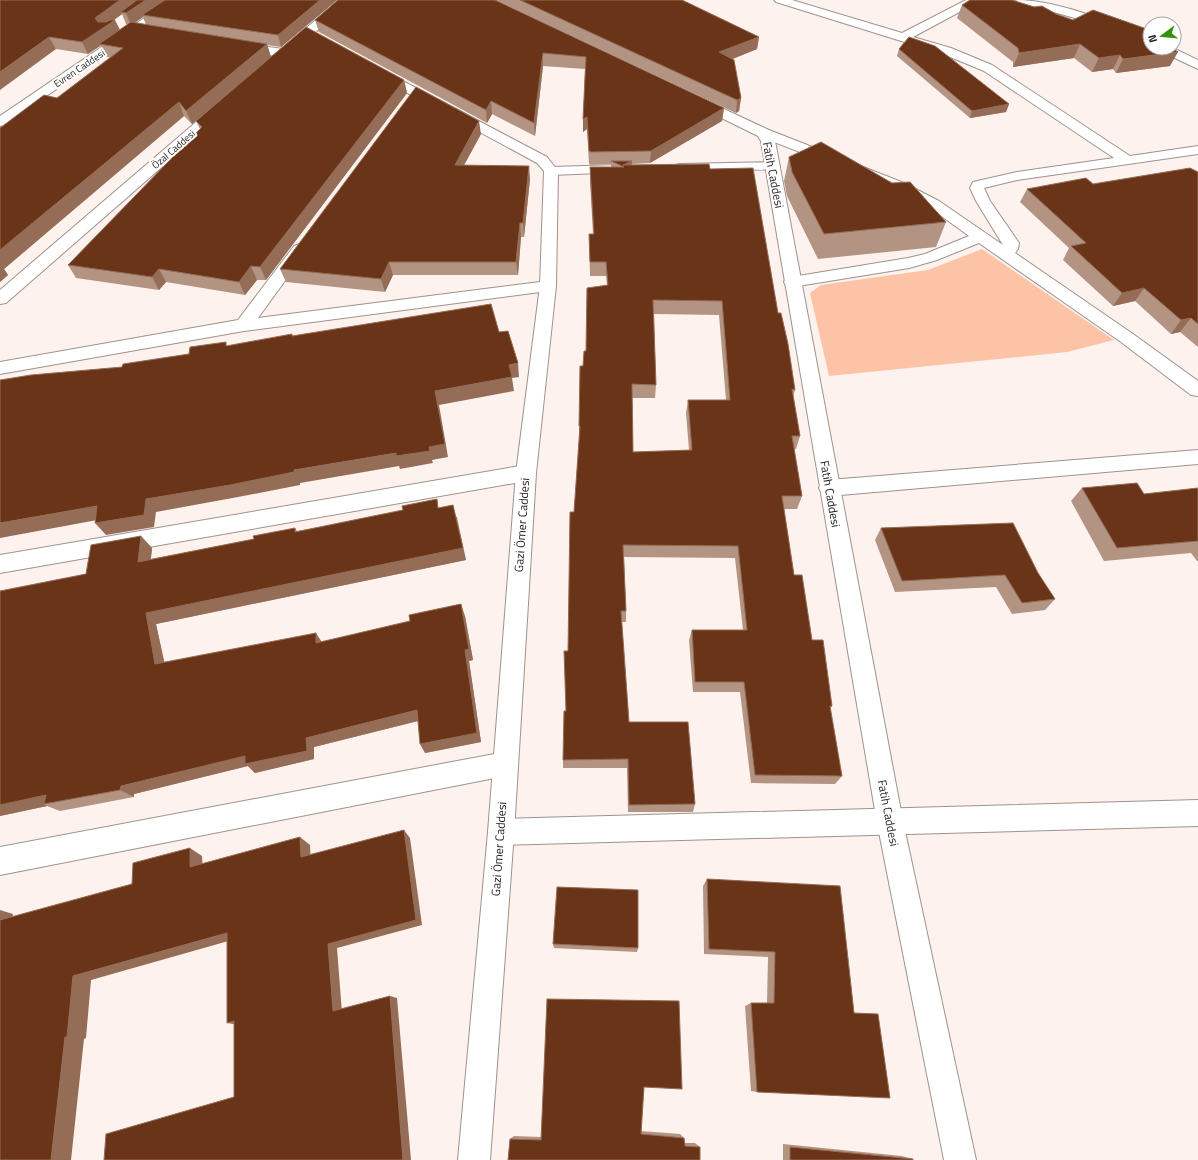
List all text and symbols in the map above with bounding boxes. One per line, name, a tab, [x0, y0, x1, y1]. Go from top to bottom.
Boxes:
north arrow	[1142, 16, 1182, 56]
text: N	[1144, 33, 1161, 45]
street label: Evren Caddesi	[51, 46, 108, 91]
street label: Özal Caddesi	[148, 126, 198, 173]
street label: Fatih Caddesi	[758, 140, 789, 210]
street label: Fatih Caddesi	[815, 459, 846, 529]
street label: Gazi Ömer Caddesi	[509, 477, 534, 573]
street label: Fatih Caddesi	[873, 778, 904, 848]
street label: Gazi Ömer Caddesi	[486, 801, 511, 897]

